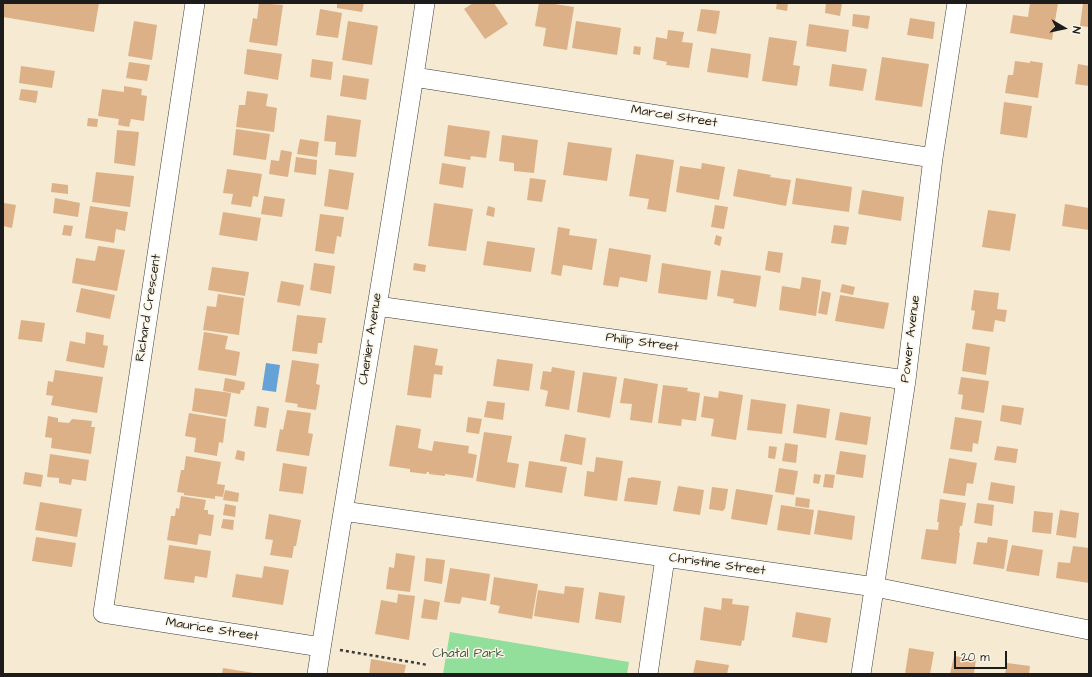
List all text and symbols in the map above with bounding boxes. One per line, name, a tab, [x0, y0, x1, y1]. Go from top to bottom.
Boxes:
north arrow	[1044, 8, 1084, 48]
text: N	[1068, 25, 1084, 35]
street label: Marcel Street	[630, 102, 718, 132]
street label: Richard Crescent	[133, 253, 165, 363]
street label: Chenier Avenue	[356, 292, 386, 386]
street label: Power Avenue	[898, 294, 924, 384]
street label: Philip Street	[605, 330, 679, 356]
street label: Christine Street	[668, 551, 766, 579]
street label: Maurice Street	[165, 615, 259, 645]
scale bar	[956, 643, 1009, 669]
park label: Chatal Park	[432, 646, 504, 662]
text: 20 m	[961, 649, 990, 666]

